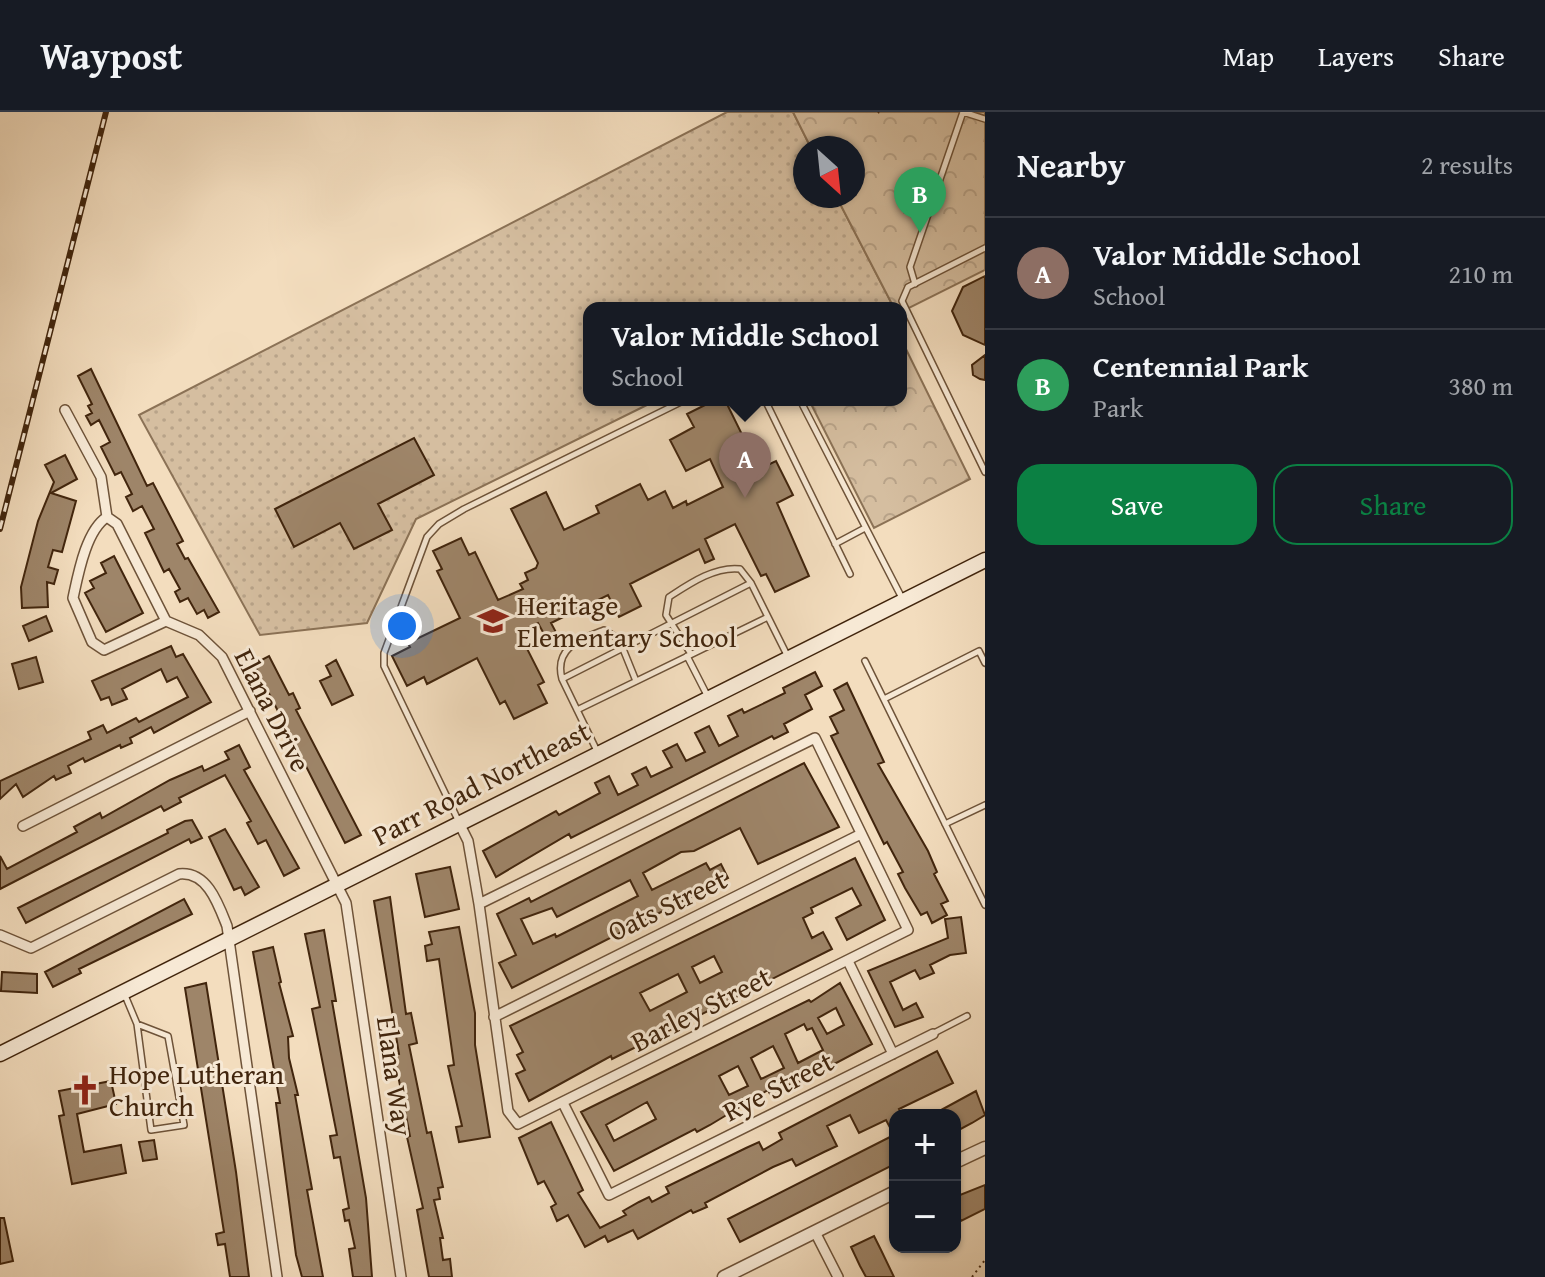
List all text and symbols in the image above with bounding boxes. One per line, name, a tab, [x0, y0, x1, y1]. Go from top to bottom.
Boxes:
text: Waypost	[40, 27, 182, 83]
text: Map	[1223, 35, 1274, 76]
text: Layers	[1318, 35, 1394, 76]
text: Share	[1438, 35, 1505, 76]
north arrow	[793, 136, 865, 208]
text: Nearby	[1017, 140, 1126, 189]
text: 2 results	[1421, 145, 1513, 184]
pin: B	[894, 167, 946, 233]
text: Valor Middle School	[1093, 232, 1361, 276]
text: A	[1035, 254, 1051, 293]
text: 210 m	[1448, 254, 1513, 293]
text: School	[1093, 276, 1165, 315]
popup	[583, 302, 907, 406]
text: Valor Middle School	[611, 313, 879, 357]
text: Centennial Park	[1093, 344, 1308, 388]
text: School	[611, 357, 683, 396]
text: B	[1035, 366, 1051, 405]
text: 380 m	[1448, 366, 1513, 405]
text: Park	[1093, 388, 1143, 427]
pin: A	[719, 432, 771, 498]
button: Save	[1017, 464, 1257, 545]
button: Share	[1273, 464, 1513, 545]
place label: Heritage Elementary School	[517, 584, 737, 657]
school or university icon: Heritage Elementary School	[476, 604, 510, 638]
your location	[382, 606, 422, 646]
street label: Elana Drive	[225, 641, 322, 778]
street label: Parr Road Northeast	[365, 710, 597, 855]
street label: Oats Street	[600, 858, 733, 951]
street label: Barley Street	[623, 956, 778, 1061]
street label: Elana Way	[367, 1014, 424, 1138]
street label: Rye Street	[715, 1040, 840, 1131]
place label: Hope Lutheran Church	[109, 1053, 284, 1126]
church icon: Hope Lutheran Church	[68, 1073, 102, 1107]
map controls	[889, 1109, 961, 1253]
button: +	[889, 1109, 961, 1181]
button: −	[889, 1181, 961, 1253]

